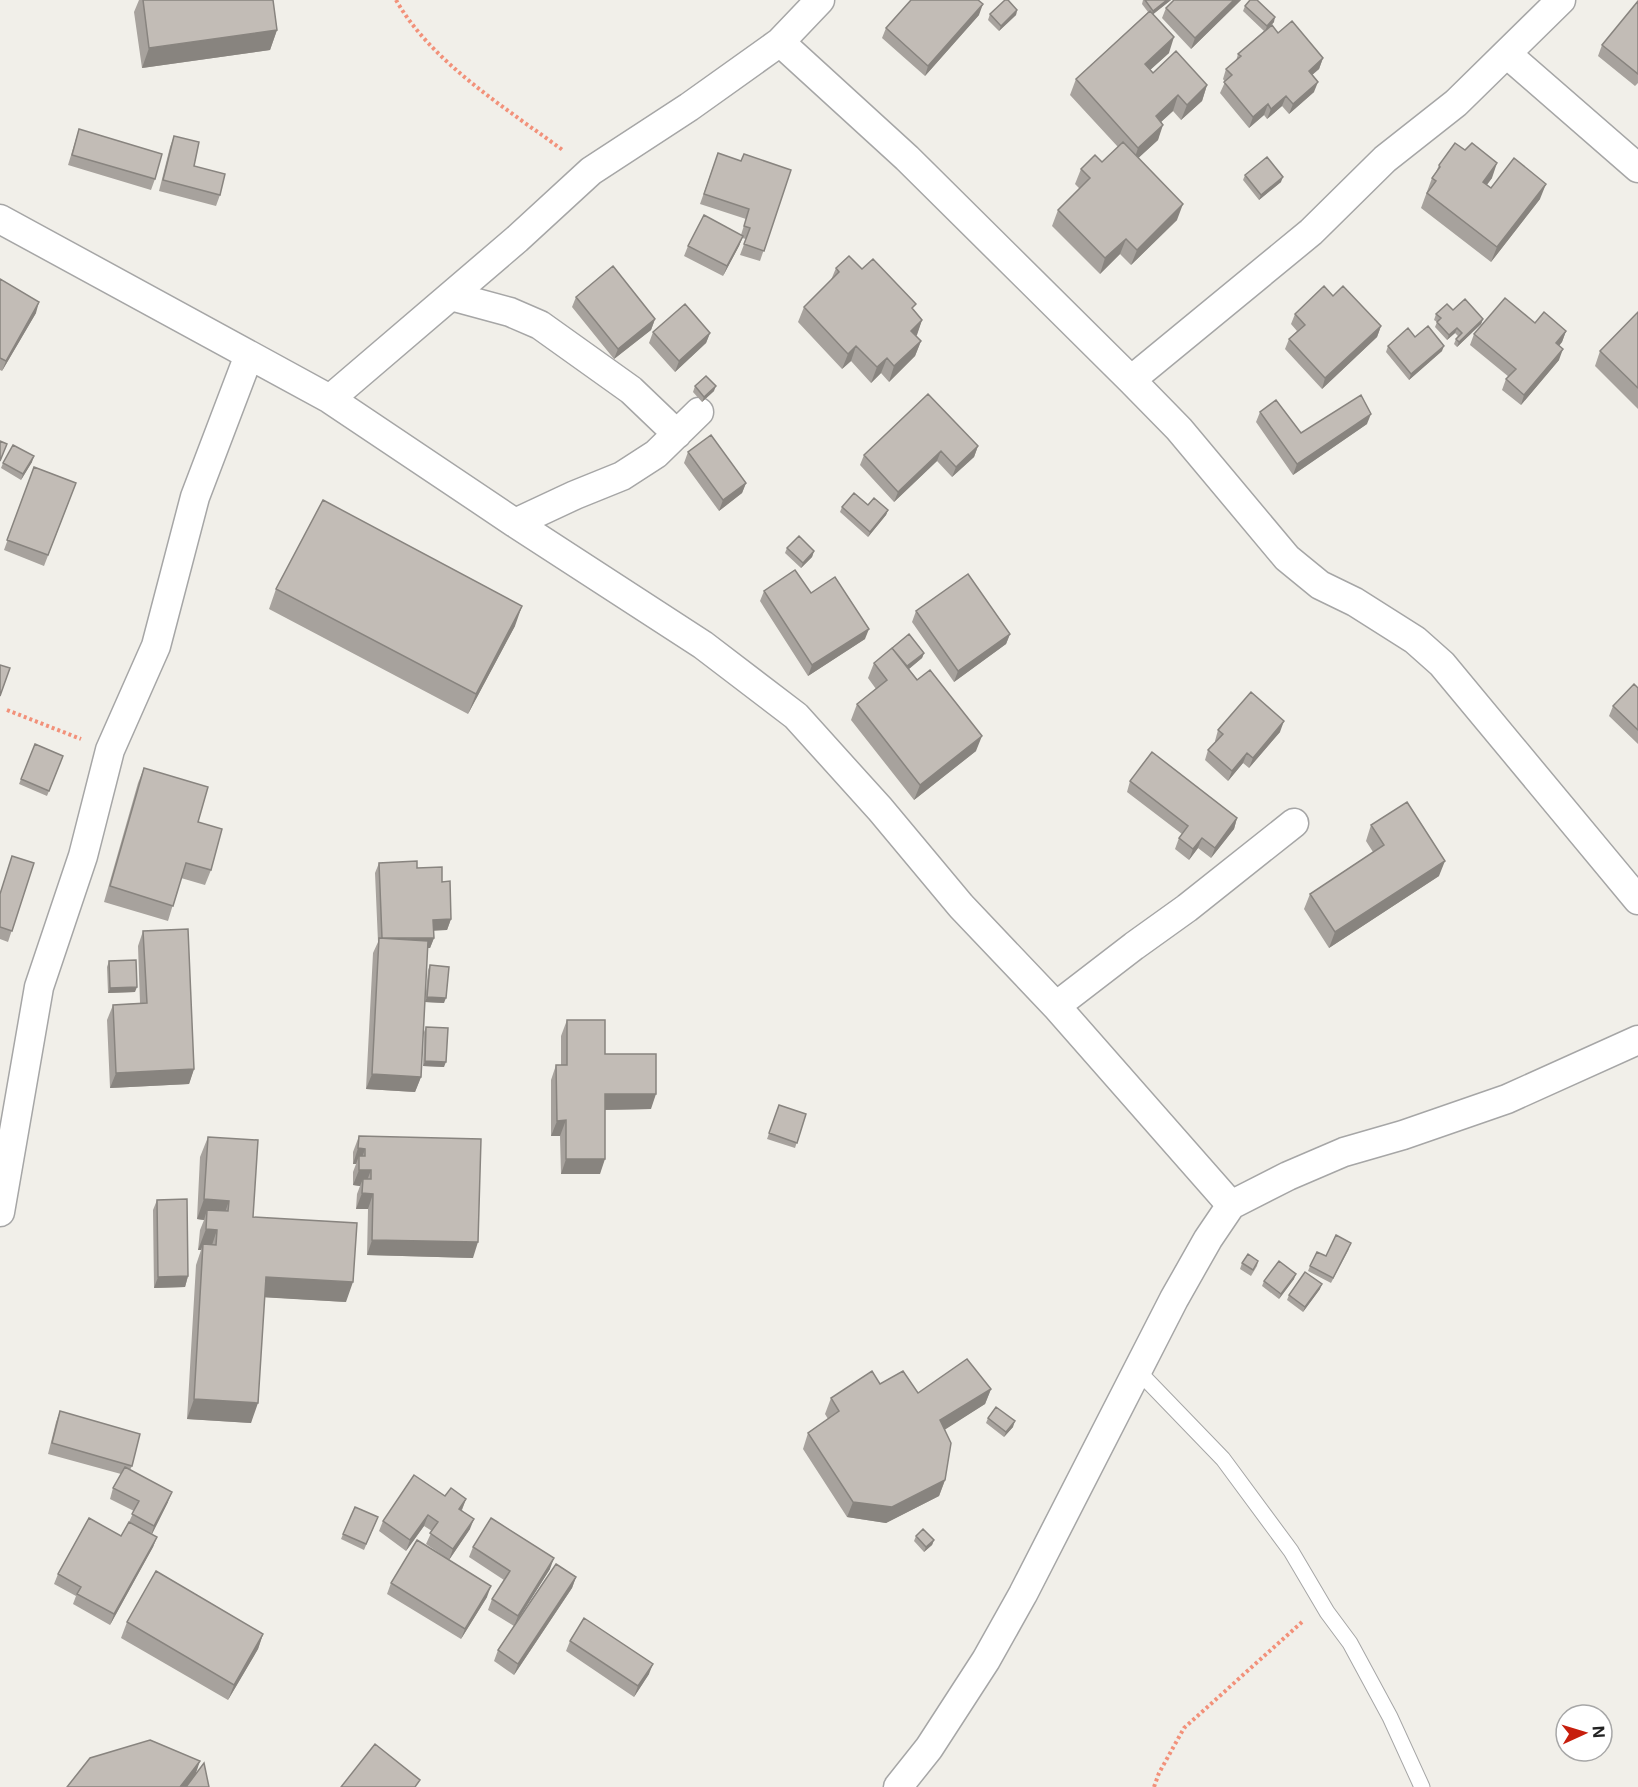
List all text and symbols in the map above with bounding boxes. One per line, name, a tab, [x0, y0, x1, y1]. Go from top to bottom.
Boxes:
north arrow	[1554, 1703, 1614, 1763]
text: N	[1589, 1725, 1609, 1739]

